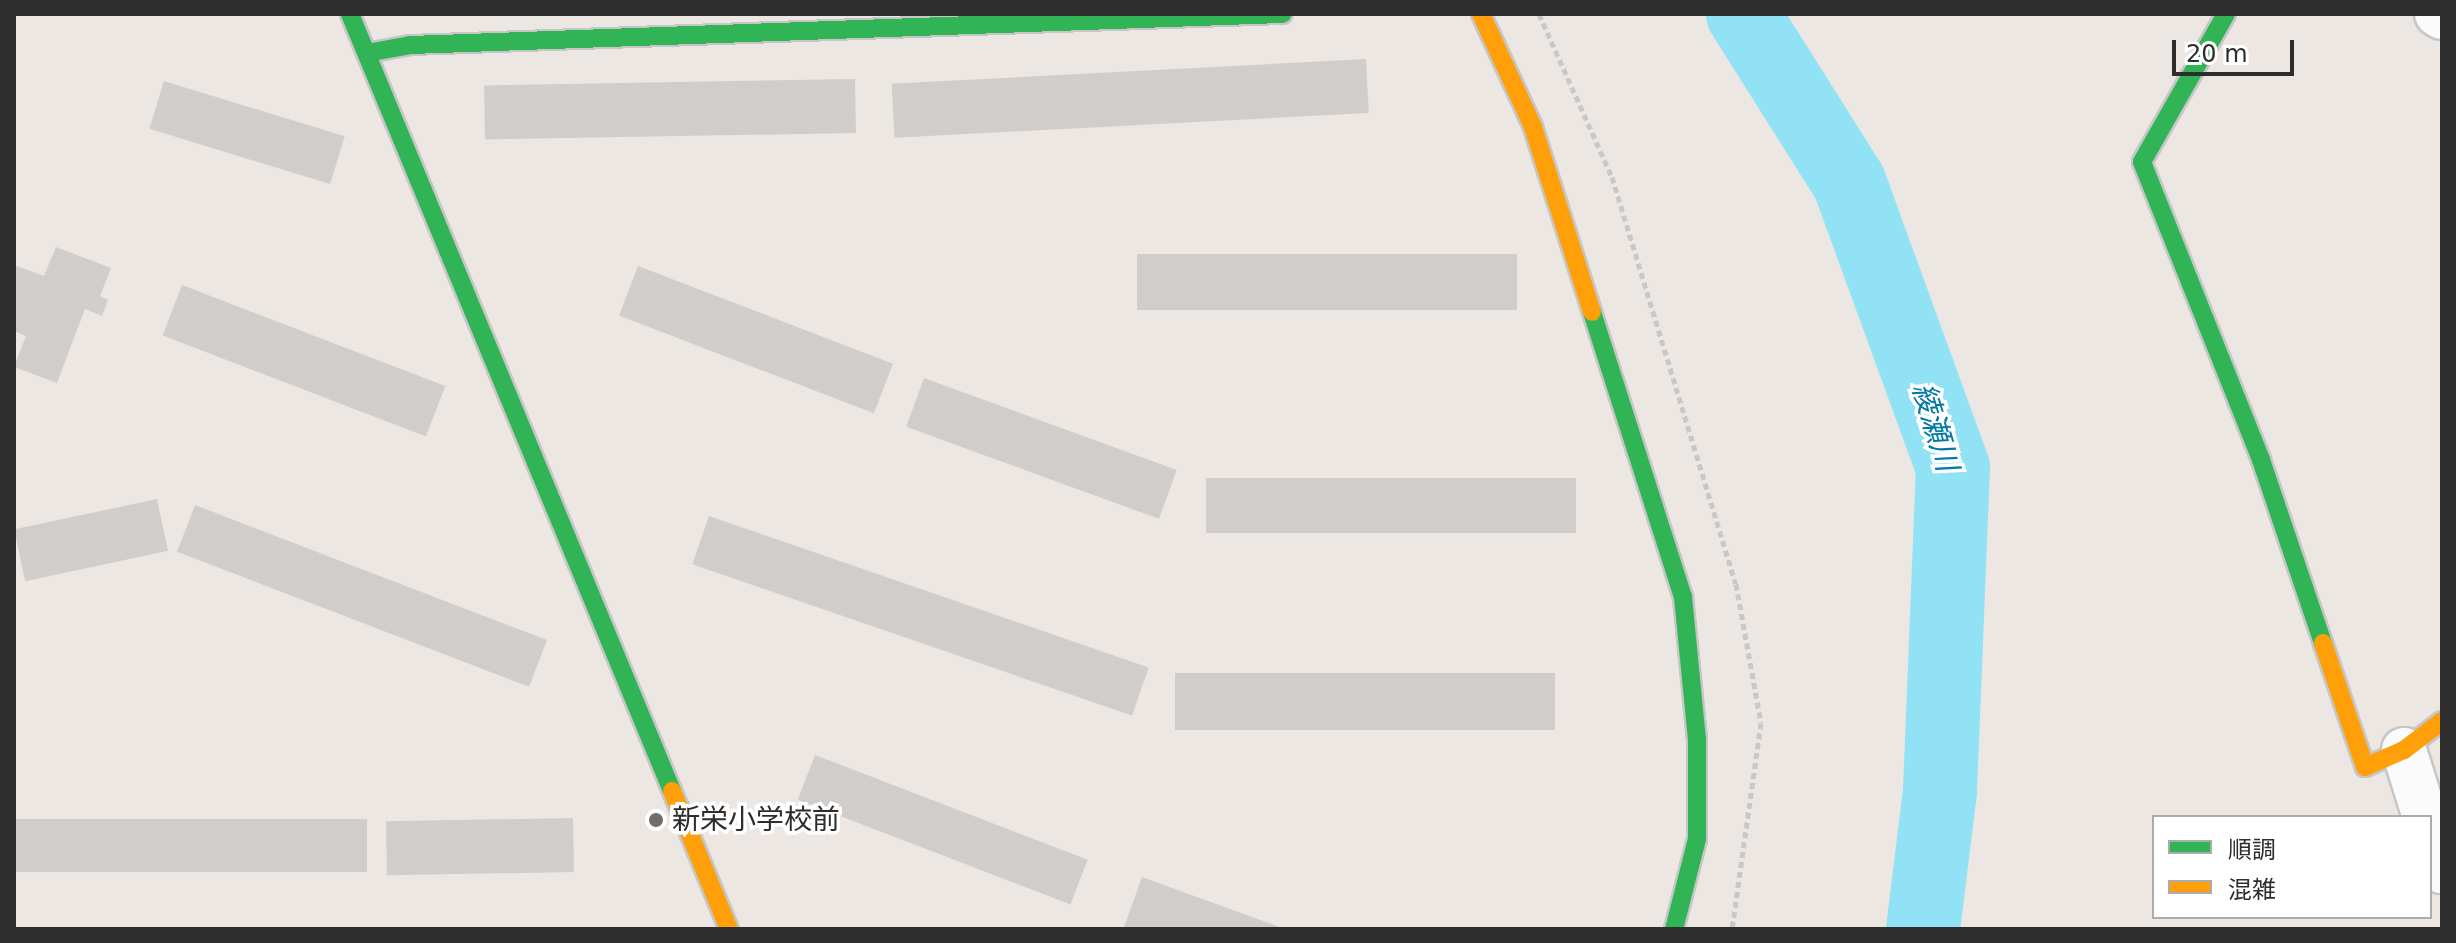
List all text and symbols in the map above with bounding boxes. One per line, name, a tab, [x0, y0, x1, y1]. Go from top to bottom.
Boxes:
scale bar	[2176, 24, 2298, 74]
text: 20 m	[2186, 40, 2248, 68]
water label: 綾瀬川	[1905, 379, 1965, 475]
place label: 新栄小学校前	[672, 803, 840, 837]
marker: 新栄小学校前	[647, 811, 665, 829]
legend	[2152, 815, 2432, 919]
text: 順調	[2228, 836, 2276, 864]
text: 混雑	[2228, 876, 2276, 904]

